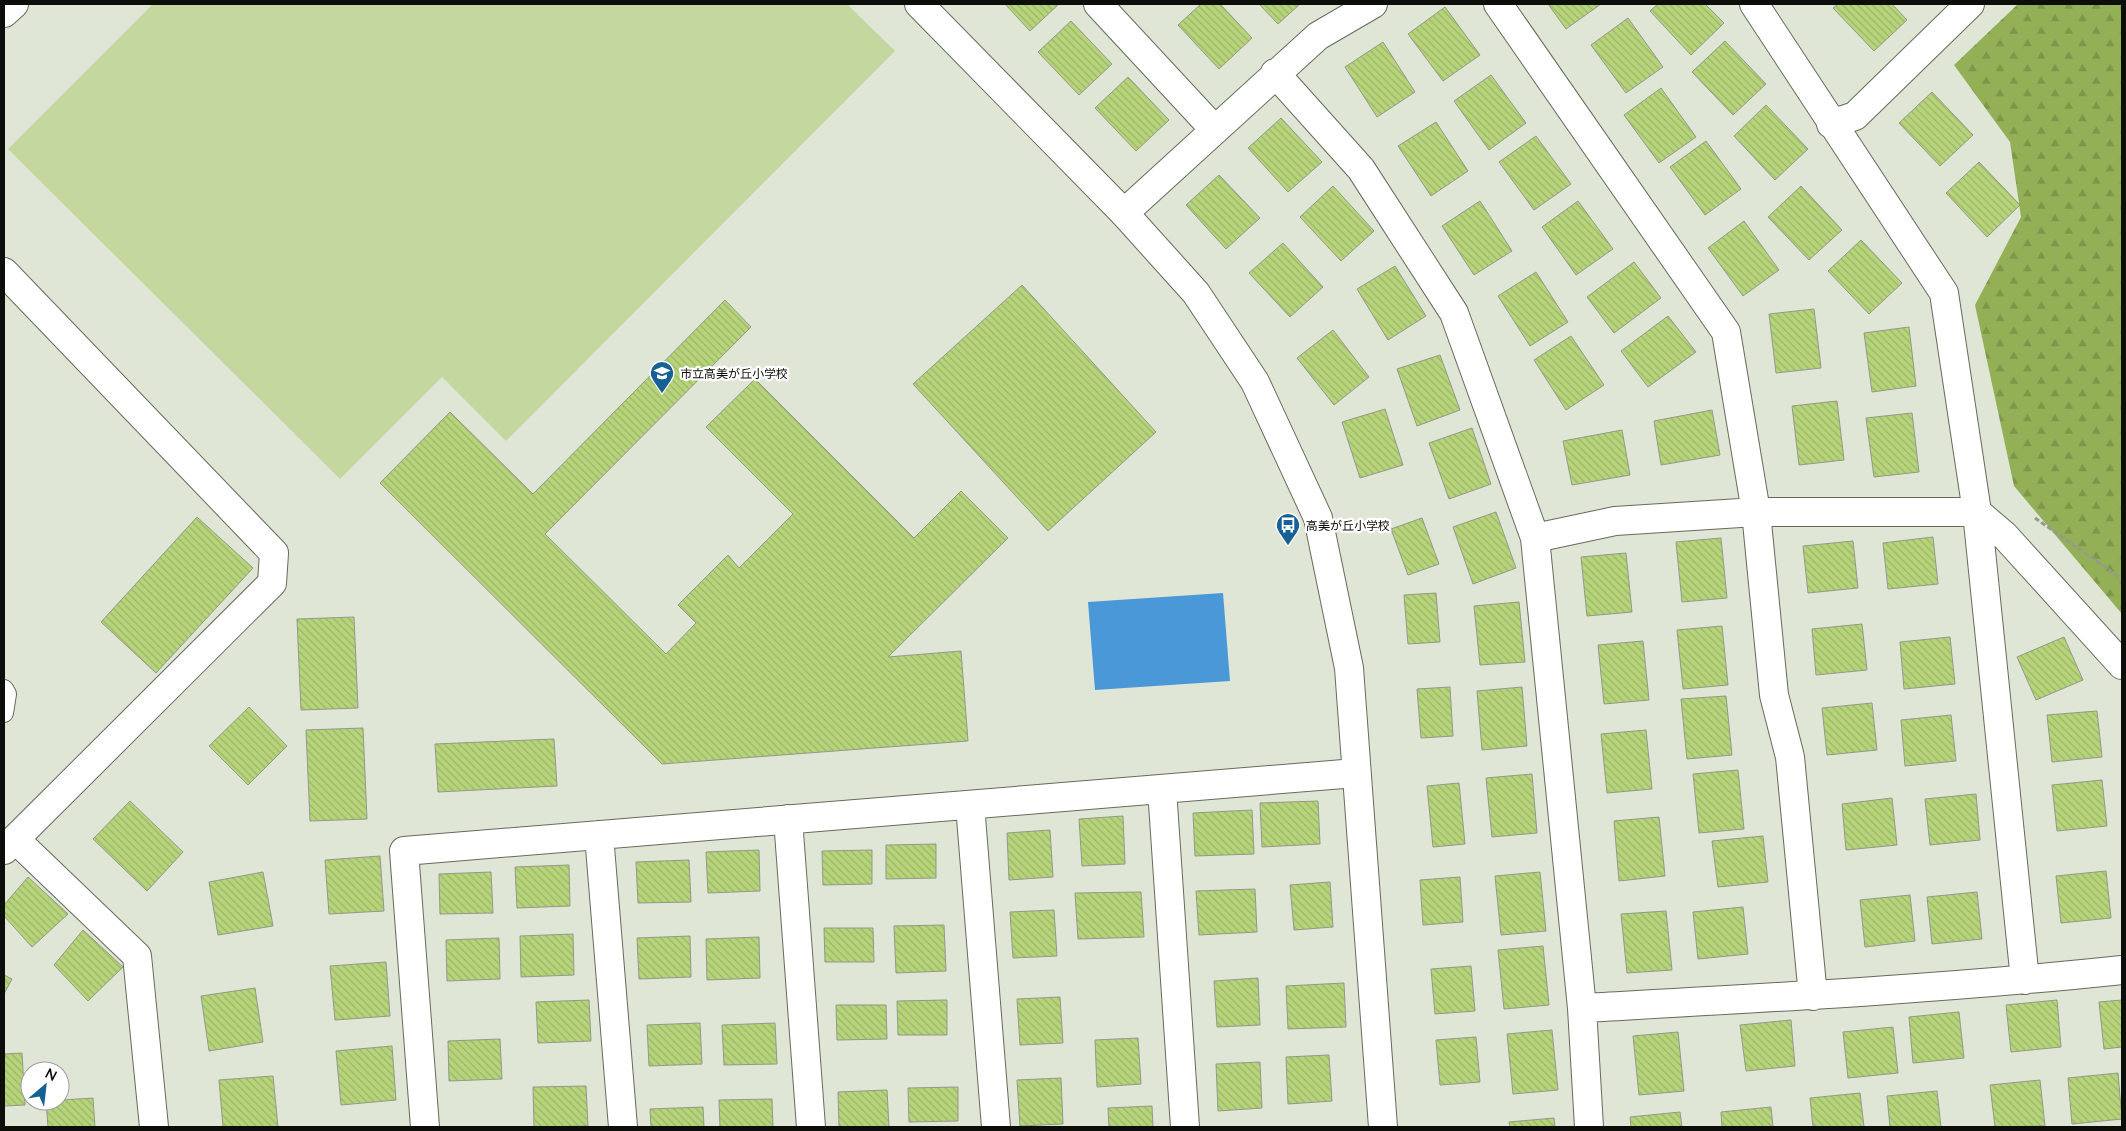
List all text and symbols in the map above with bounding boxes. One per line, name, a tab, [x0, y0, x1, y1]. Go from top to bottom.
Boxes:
school or university icon: 市立高美が丘小学校	[649, 360, 675, 394]
place label: 市立高美が丘小学校	[680, 366, 788, 381]
bus stop icon: 高美が丘小学校	[1275, 512, 1301, 546]
place label: 高美が丘小学校	[1306, 518, 1390, 533]
north arrow	[20, 1061, 70, 1111]
text: N	[43, 1064, 60, 1084]

